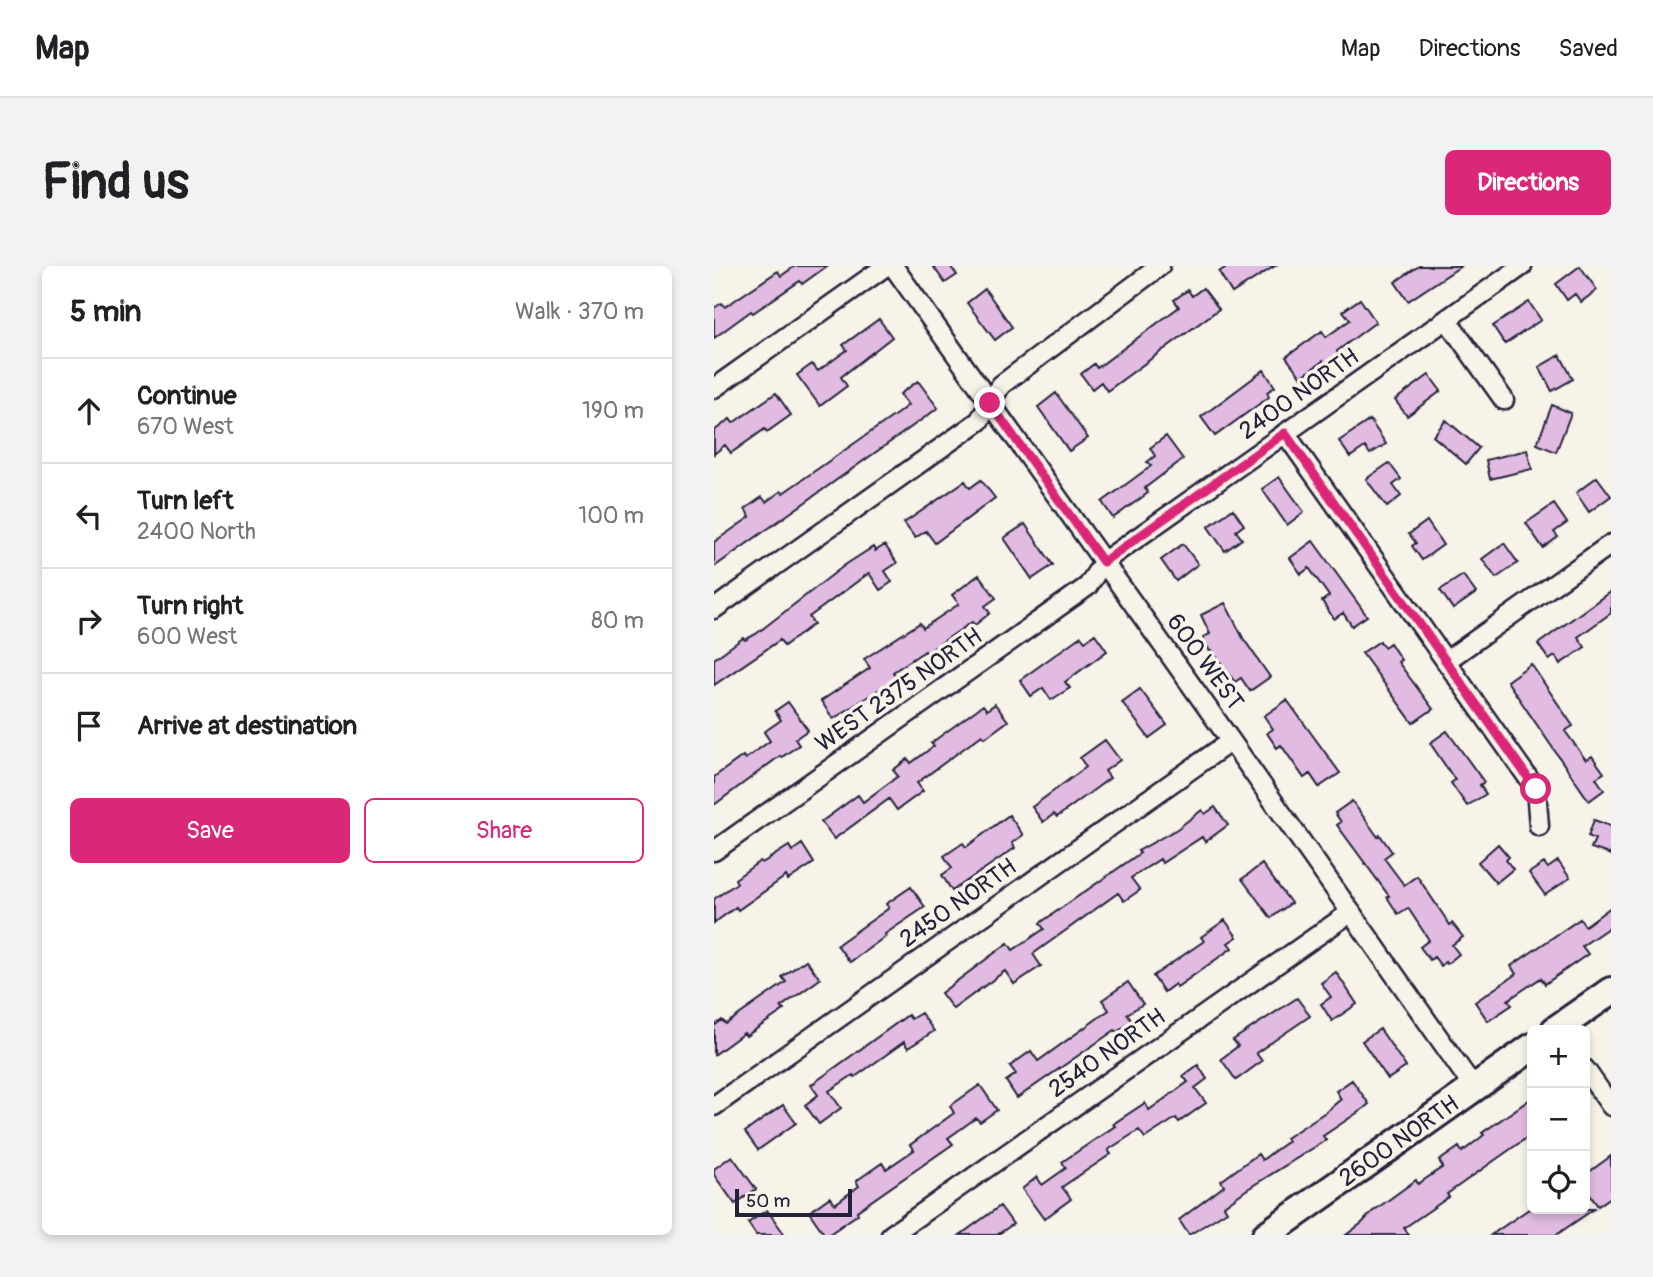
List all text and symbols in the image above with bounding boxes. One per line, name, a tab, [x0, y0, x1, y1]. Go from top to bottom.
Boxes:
text: Map	[35, 28, 90, 69]
text: Map	[1341, 34, 1381, 63]
text: Directions	[1419, 34, 1520, 63]
text: Saved	[1558, 34, 1618, 63]
button: Directions	[1445, 150, 1611, 215]
text: Find us	[42, 152, 189, 213]
text: 5 min	[70, 293, 141, 330]
text: Walk · 370 m	[515, 297, 644, 326]
street label: 2400 NORTH	[1234, 342, 1364, 446]
text: Continue	[137, 380, 237, 412]
route end	[974, 387, 1005, 418]
icon: ahead	[70, 392, 108, 430]
text: 190 m	[582, 396, 644, 425]
text: 670 West	[137, 412, 234, 441]
text: Turn left	[137, 485, 233, 517]
icon: left	[70, 497, 108, 535]
text: 100 m	[578, 501, 644, 530]
text: 2400 North	[137, 517, 256, 546]
text: Turn right	[137, 590, 243, 622]
icon: right	[70, 602, 108, 640]
text: 80 m	[591, 606, 644, 635]
street label: 600 WEST	[1160, 608, 1250, 716]
text: 600 West	[137, 622, 237, 651]
street label: WEST 2375 NORTH	[810, 622, 988, 758]
icon: arrive	[70, 707, 108, 745]
text: Arrive at destination	[137, 710, 357, 742]
route start	[1520, 773, 1551, 804]
button: Save	[70, 798, 350, 863]
button: Share	[364, 798, 644, 863]
street label: 2450 NORTH	[894, 852, 1022, 954]
street label: 2540 NORTH	[1043, 1002, 1171, 1104]
map controls	[1527, 1025, 1590, 1214]
button: +	[1527, 1025, 1590, 1088]
button: −	[1527, 1088, 1590, 1151]
street label: 2600 NORTH	[1334, 1089, 1464, 1193]
button: locate	[1527, 1151, 1590, 1214]
scale bar	[735, 1186, 852, 1218]
text: 50 m	[746, 1189, 790, 1213]

